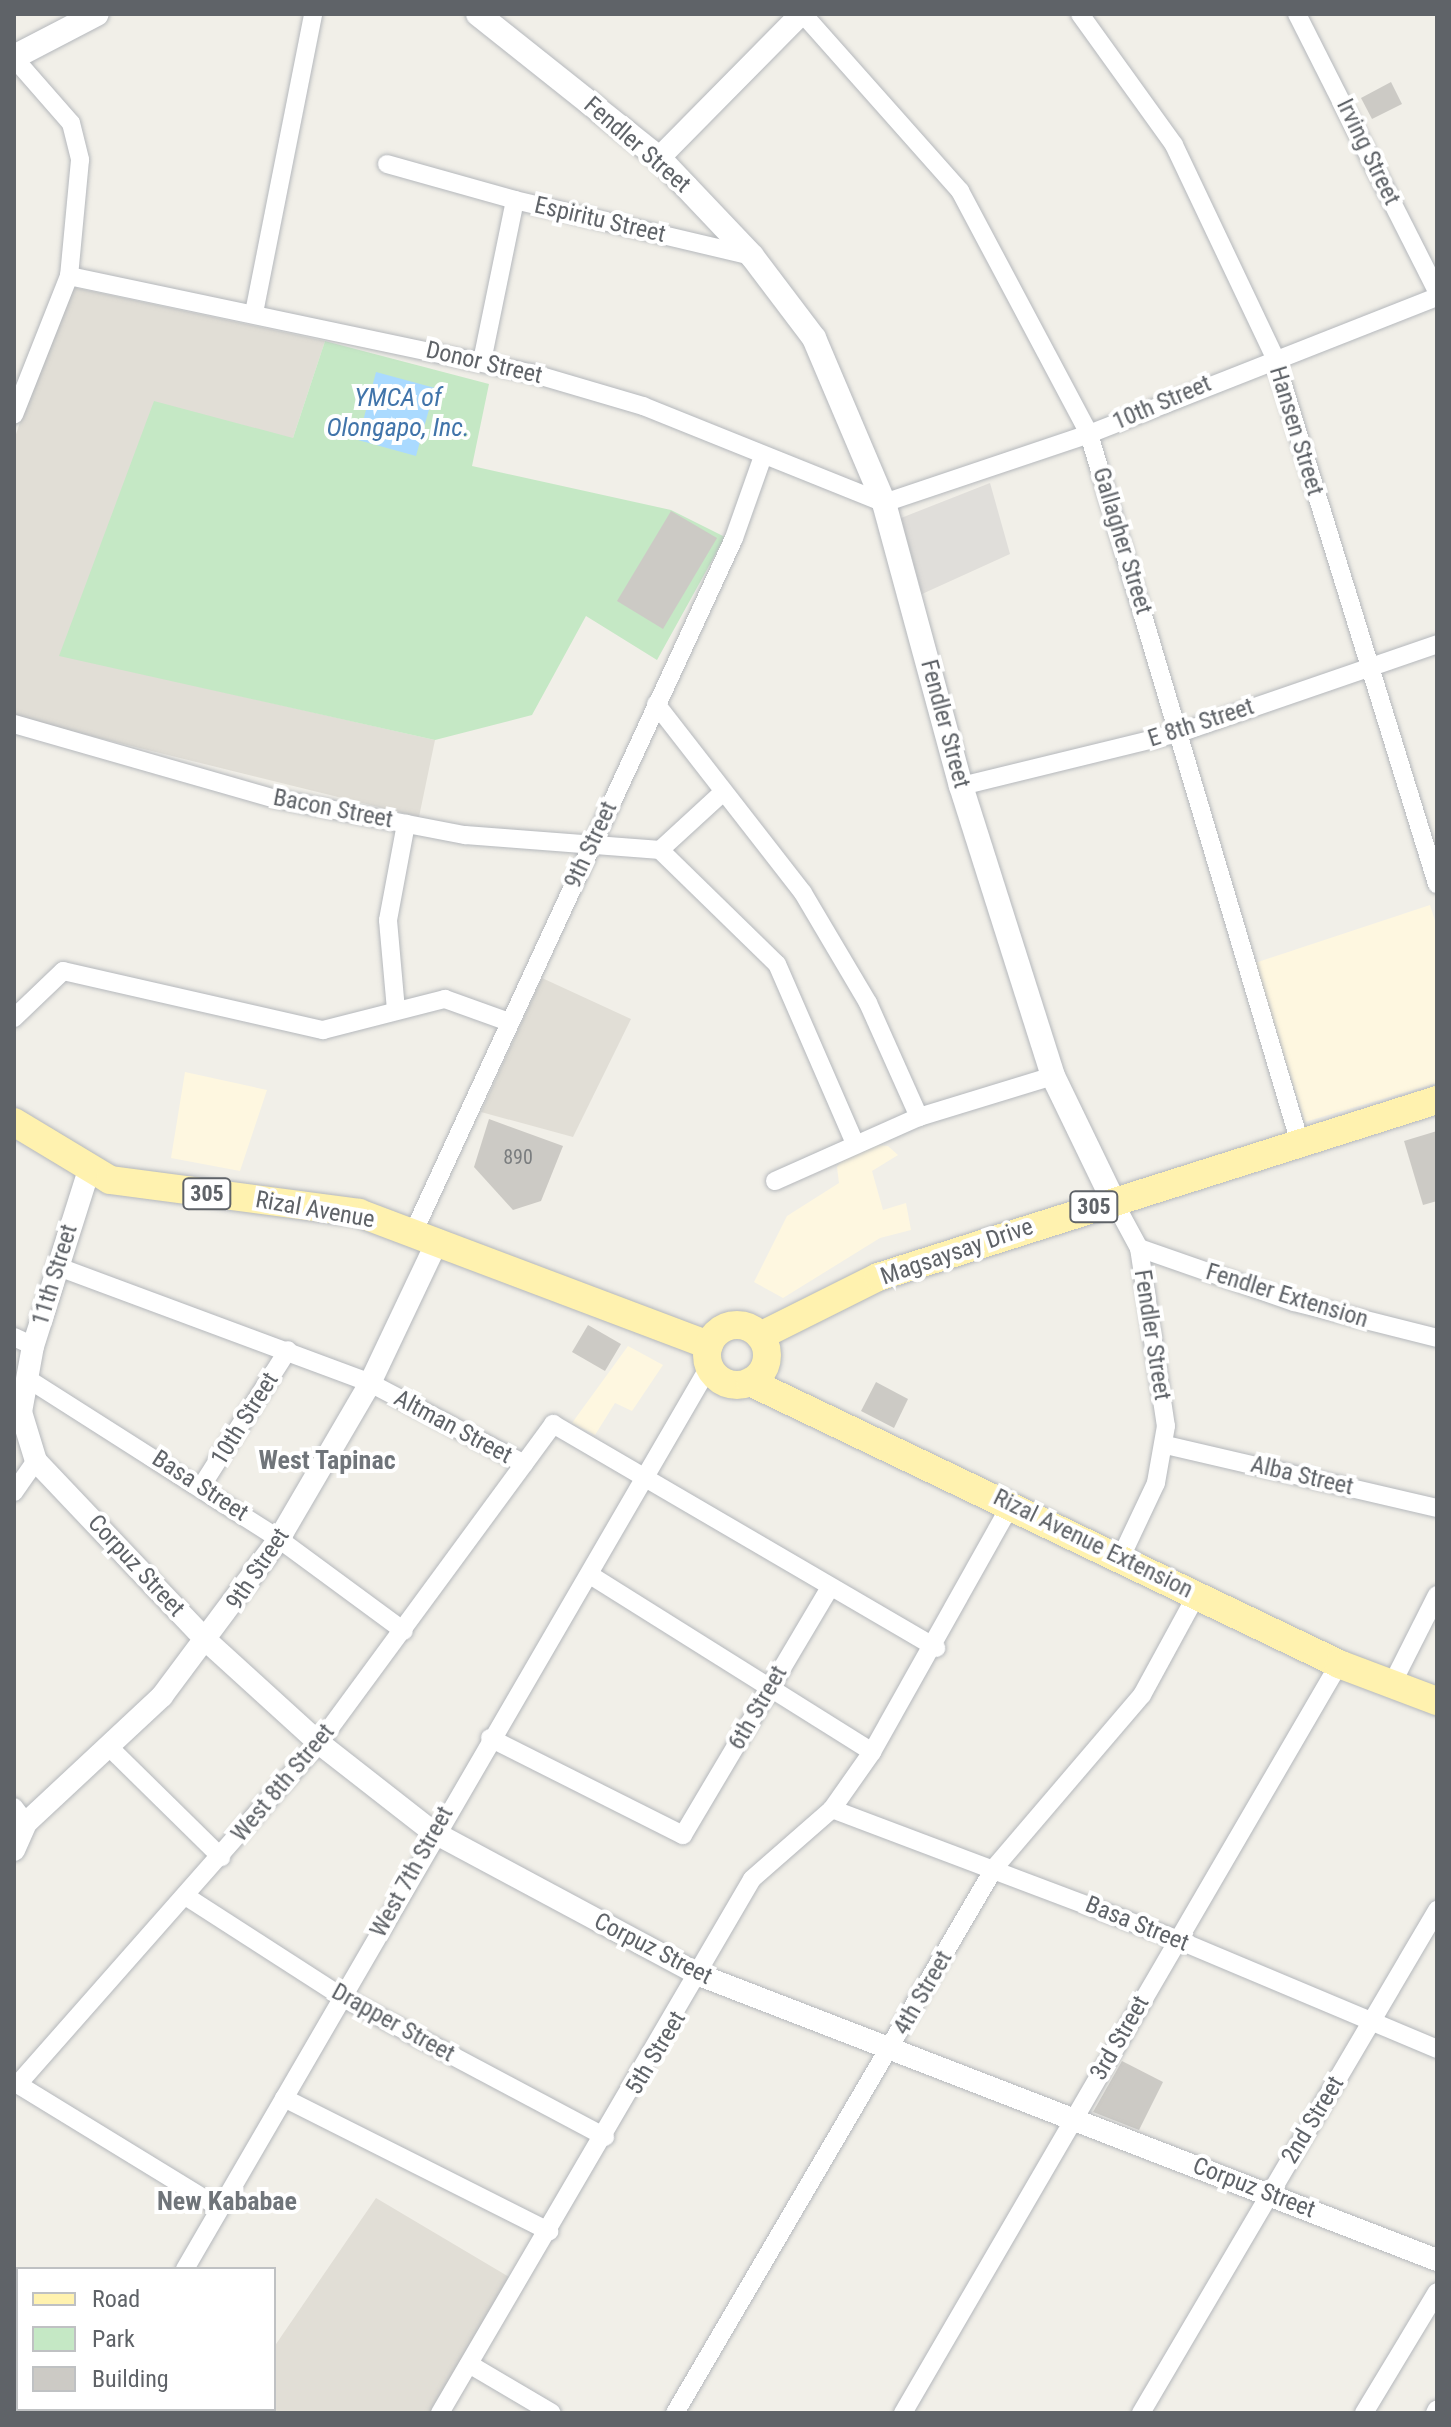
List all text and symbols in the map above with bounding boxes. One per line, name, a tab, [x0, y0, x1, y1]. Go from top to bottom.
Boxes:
street label: Fendler Street	[578, 91, 696, 199]
street label: Irving Street	[1330, 94, 1406, 210]
street label: Espiritu Street	[532, 191, 668, 249]
street label: Donor Street	[423, 336, 545, 390]
street label: Hansen Street	[1263, 363, 1329, 499]
street label: 10th Street	[1108, 369, 1216, 437]
water label: YMCA of Olongapo, Inc.	[326, 382, 470, 444]
street label: Gallagher Street	[1086, 464, 1158, 618]
street label: Fendler Street	[914, 657, 976, 791]
street label: E 8th Street	[1144, 692, 1258, 754]
street label: Bacon Street	[271, 783, 395, 835]
street label: 9th Street	[558, 797, 624, 893]
house number: 890	[503, 1145, 533, 1169]
road number: 305	[181, 1176, 233, 1212]
street label: Rizal Avenue	[253, 1185, 377, 1235]
road number: 305	[1068, 1189, 1120, 1225]
street label: Magsaysay Drive	[877, 1212, 1037, 1292]
street label: 11th Street	[26, 1221, 84, 1329]
street label: Fendler Extension	[1202, 1258, 1372, 1334]
street label: Fendler Street	[1127, 1268, 1177, 1402]
street label: 10th Street	[205, 1367, 285, 1471]
street label: Altman Street	[389, 1384, 517, 1470]
street label: Basa Street	[147, 1444, 253, 1528]
district label: West Tapinac	[258, 1445, 396, 1477]
street label: Alba Street	[1248, 1450, 1356, 1502]
street label: Rizal Avenue Extension	[989, 1483, 1197, 1605]
street label: Corpuz Street	[82, 1509, 190, 1623]
street label: 9th Street	[220, 1523, 296, 1615]
street label: 6th Street	[722, 1661, 794, 1755]
street label: West 8th Street	[225, 1718, 341, 1848]
street label: West 7th Street	[364, 1802, 460, 1942]
street label: Basa Street	[1081, 1890, 1193, 1958]
street label: Corpuz Street	[589, 1907, 717, 1991]
street label: 4th Street	[887, 1946, 959, 2040]
street label: Drapper Street	[327, 1977, 459, 2069]
street label: 3rd Street	[1084, 1991, 1156, 2085]
street label: 5th Street	[620, 2006, 692, 2100]
street label: 2nd Street	[1276, 2071, 1350, 2169]
street label: Corpuz Street	[1189, 2151, 1319, 2225]
district label: New Kababae	[157, 2186, 297, 2218]
legend	[16, 2267, 276, 2411]
text: Road	[92, 2285, 140, 2313]
text: Park	[92, 2325, 135, 2353]
text: Building	[92, 2365, 169, 2393]

